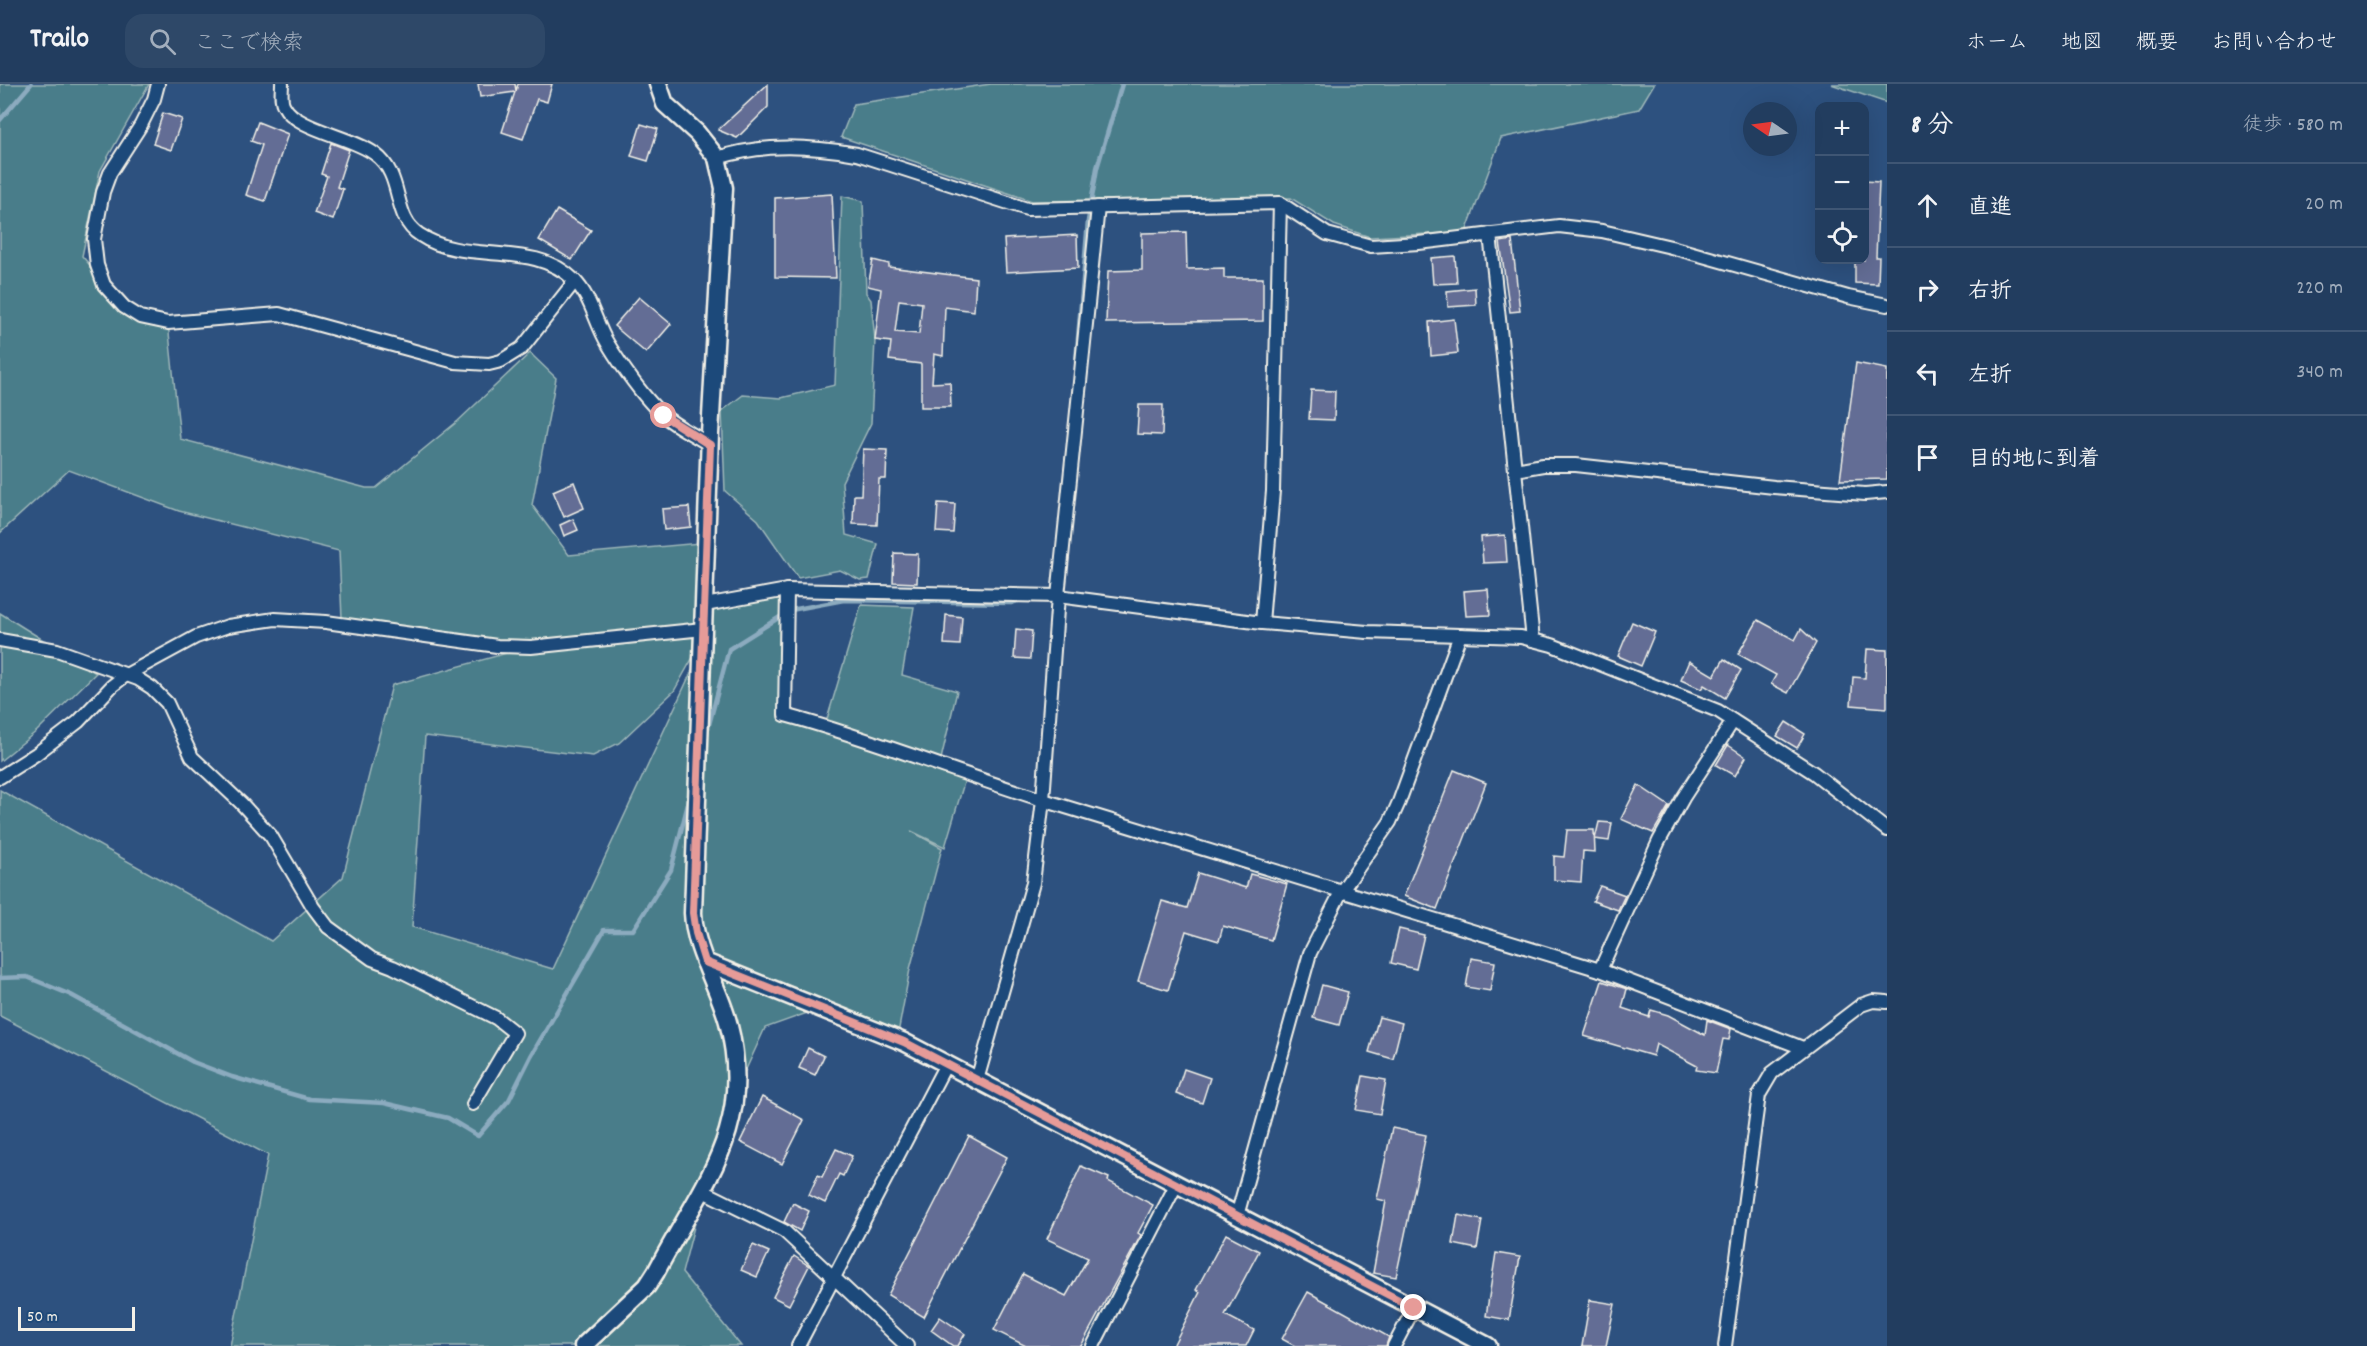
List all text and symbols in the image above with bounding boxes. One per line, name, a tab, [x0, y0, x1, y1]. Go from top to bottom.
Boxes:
search box	[125, 14, 545, 68]
text: Trailo	[30, 21, 89, 61]
icon: search	[146, 25, 179, 58]
text: ここで検索	[194, 29, 304, 60]
text: ホーム	[1966, 29, 2028, 59]
text: 地図	[2061, 29, 2103, 59]
text: 概要	[2136, 29, 2178, 59]
text: お問い合わせ	[2211, 29, 2337, 59]
north arrow	[1743, 102, 1797, 156]
map controls	[1815, 102, 1869, 264]
button: +	[1815, 102, 1869, 156]
text: 8 分	[1911, 108, 1953, 145]
text: 徒歩 · 580 m	[2243, 112, 2343, 140]
button: −	[1815, 156, 1869, 210]
icon: ahead	[1911, 189, 1944, 222]
text: 20 m	[2305, 191, 2343, 219]
text: 直進	[1968, 193, 2012, 224]
button: locate	[1815, 210, 1869, 264]
icon: right	[1911, 273, 1944, 306]
text: 220 m	[2296, 275, 2343, 303]
text: 右折	[1968, 277, 2012, 308]
icon: left	[1911, 357, 1944, 390]
text: 340 m	[2297, 359, 2343, 387]
text: 左折	[1968, 361, 2012, 392]
route start	[650, 402, 676, 428]
icon: arrive	[1911, 441, 1944, 474]
text: 目的地に到着	[1968, 445, 2100, 476]
route end	[1400, 1294, 1426, 1320]
scale bar	[18, 1304, 135, 1332]
text: 50 m	[27, 1306, 58, 1329]

